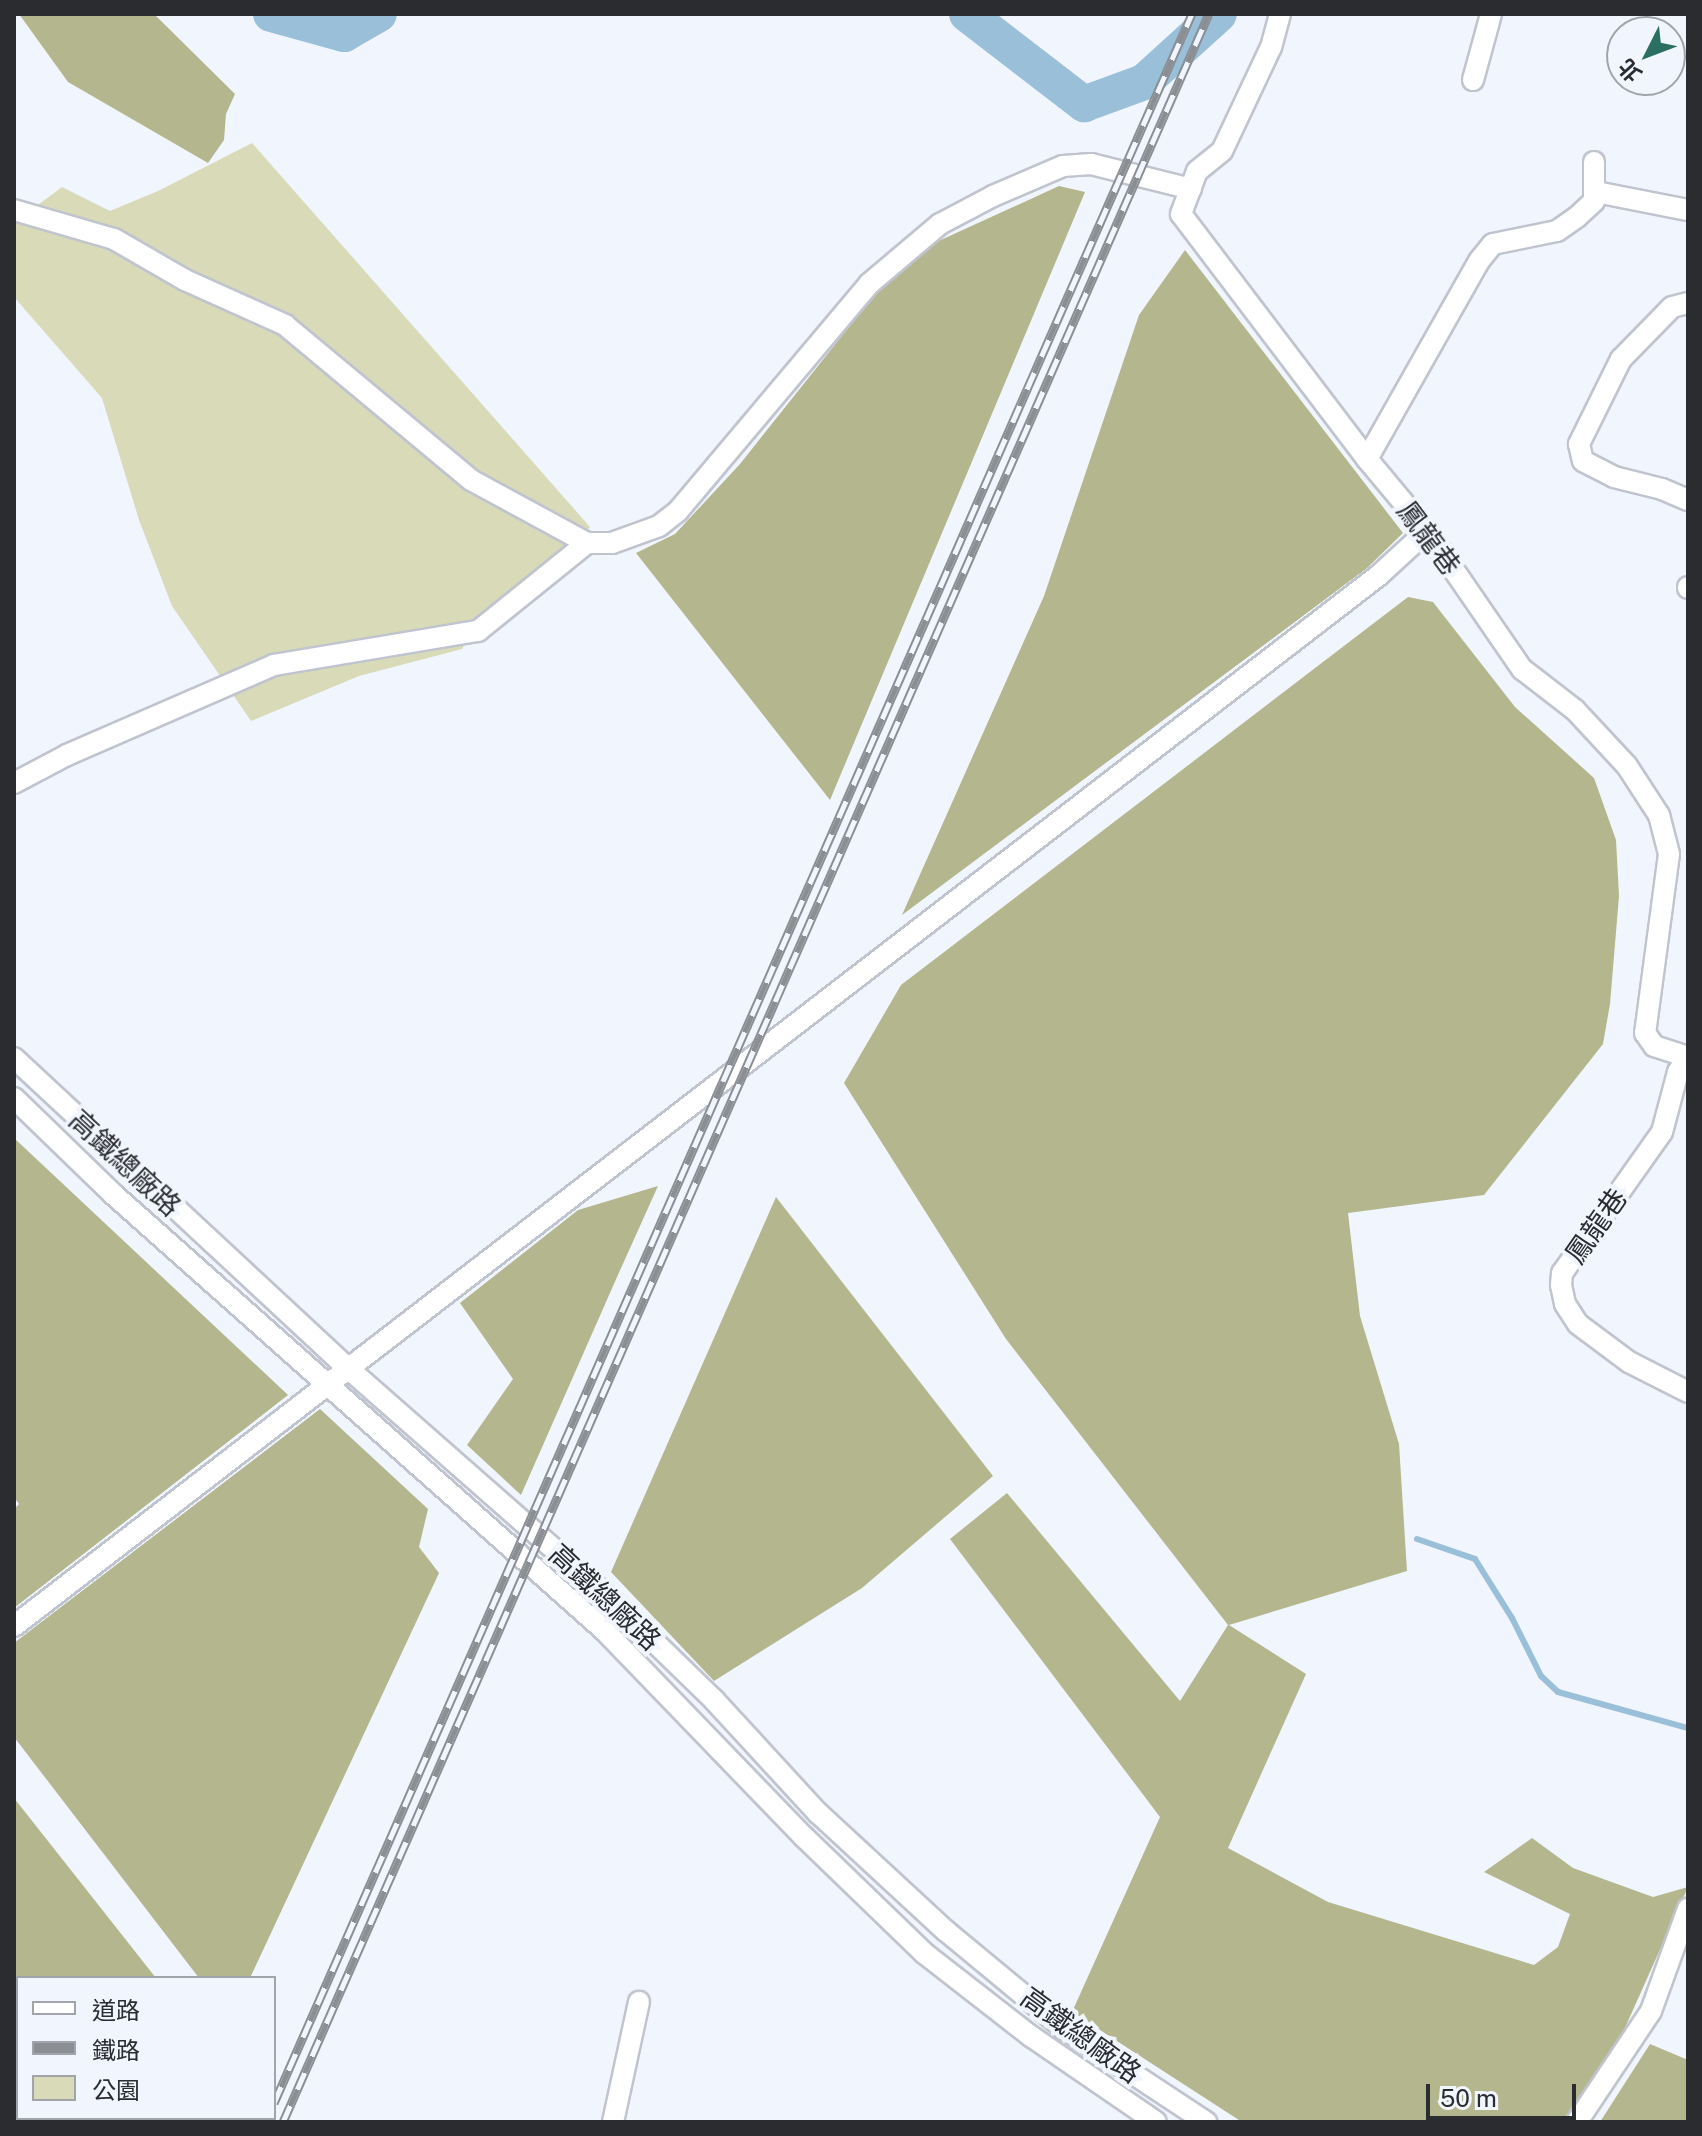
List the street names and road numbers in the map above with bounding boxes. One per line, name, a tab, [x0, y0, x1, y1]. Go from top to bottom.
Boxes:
street label: 鳳龍巷	[1390, 494, 1468, 582]
street label: 高鐵總廠路	[62, 1103, 188, 1223]
street label: 鳳龍巷	[1558, 1182, 1634, 1270]
street label: 高鐵總廠路	[542, 1537, 668, 1657]
street label: 高鐵總廠路	[1014, 1980, 1148, 2090]

